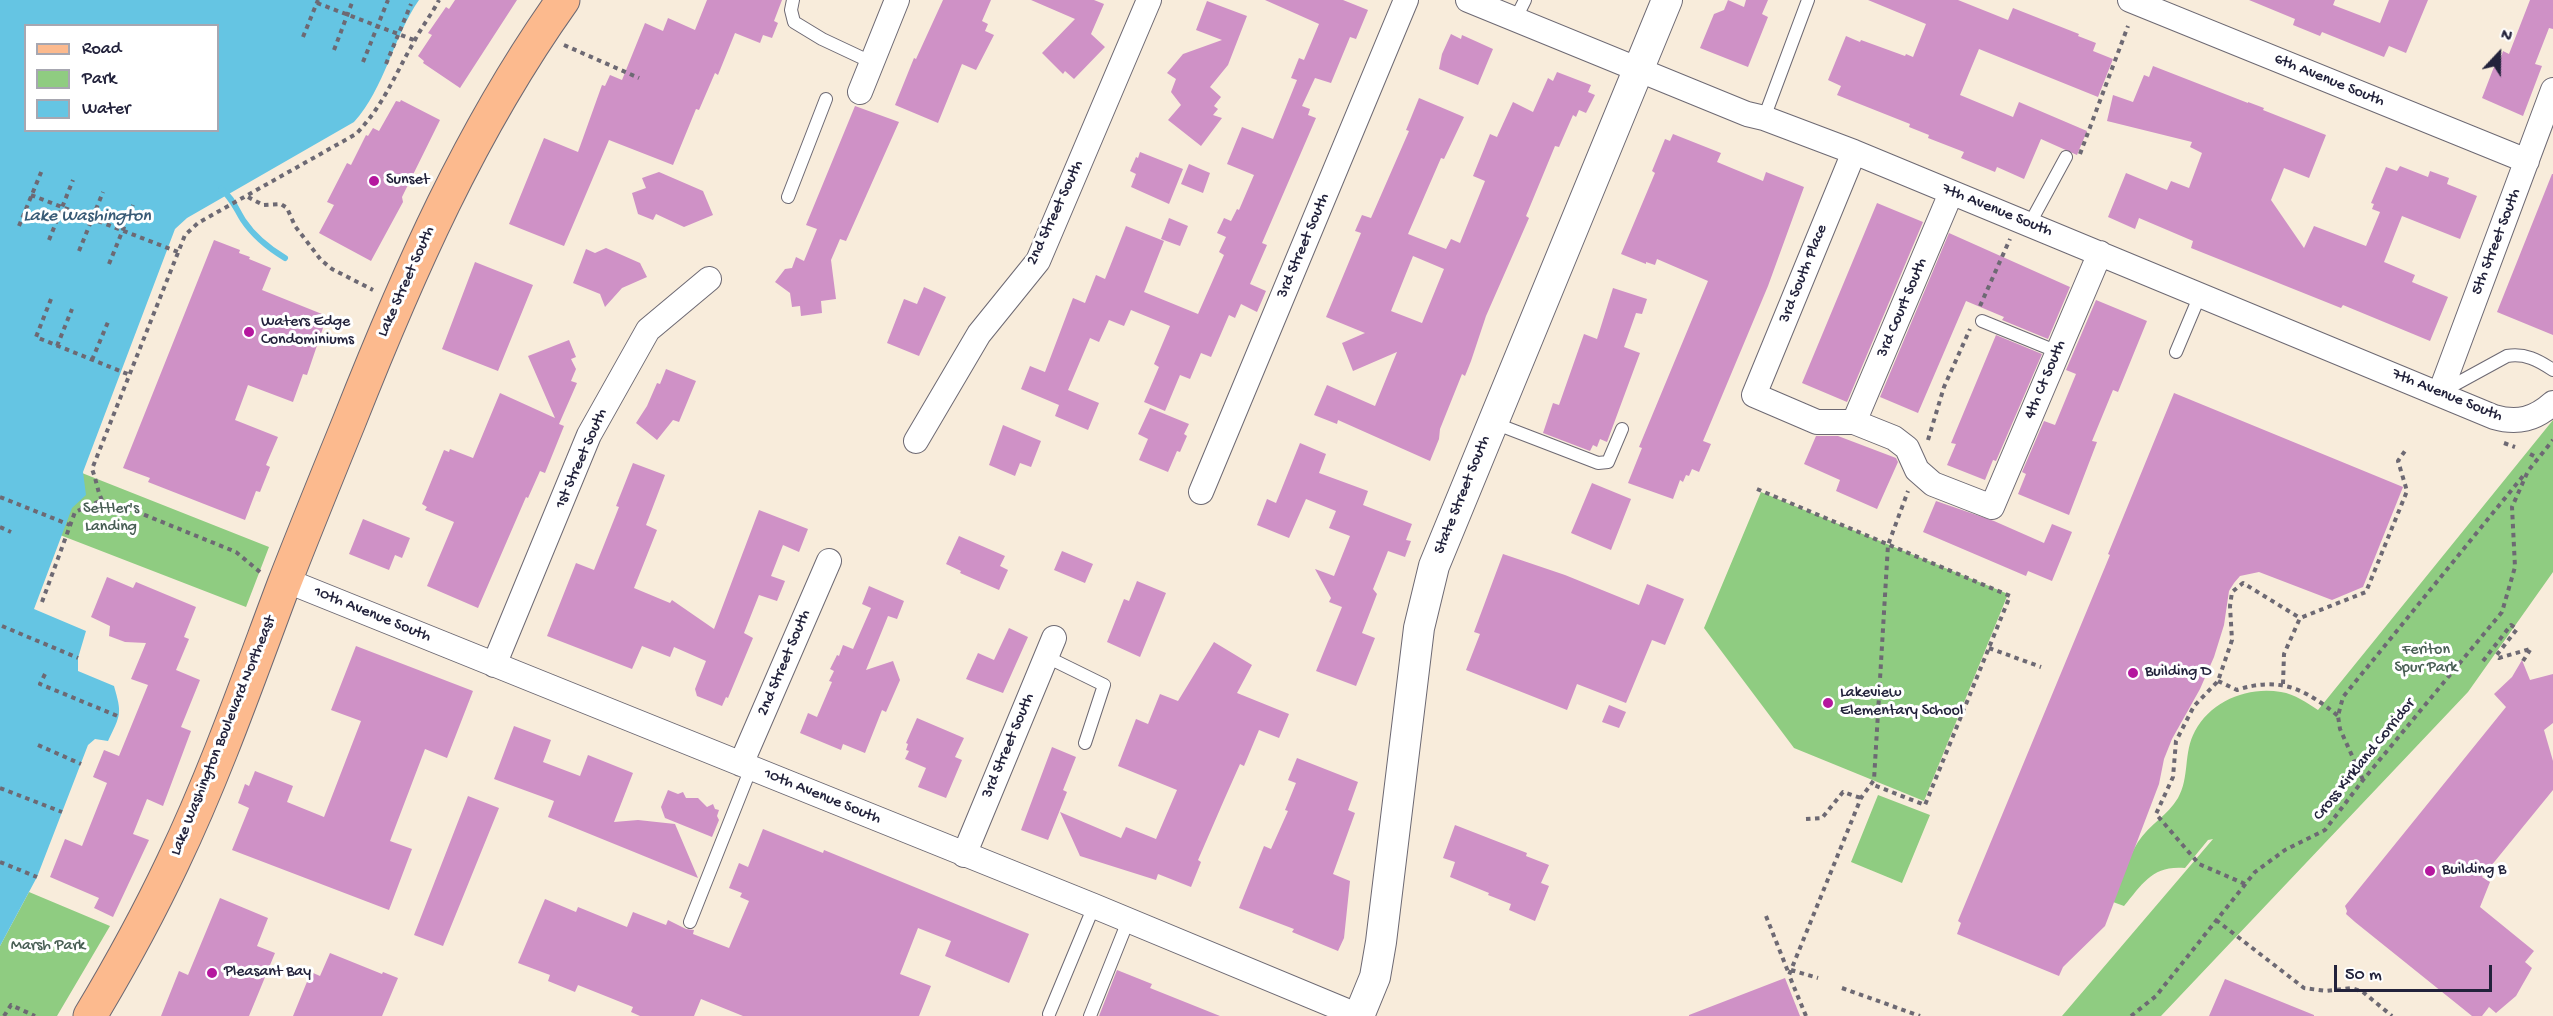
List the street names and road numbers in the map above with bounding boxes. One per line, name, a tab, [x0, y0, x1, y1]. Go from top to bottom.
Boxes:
street label: 6th Avenue South	[2271, 50, 2387, 112]
street label: 2nd Street South	[1023, 158, 1089, 268]
street label: 7th Avenue South	[1939, 180, 2055, 242]
street label: 5th Street South	[2468, 186, 2526, 298]
street label: 3rd Street South	[1273, 191, 1335, 301]
street label: 3rd South Place	[1776, 222, 1832, 326]
street label: Lake Street South	[374, 224, 440, 340]
street label: 3rd Court South	[1873, 255, 1933, 361]
street label: 4th Ct South	[2021, 338, 2071, 422]
street label: 7th Avenue South	[2389, 365, 2505, 427]
street label: 1st Street South	[551, 406, 613, 512]
street label: State Street South	[1430, 433, 1496, 557]
street label: 10th Avenue South	[311, 583, 433, 647]
street label: 2nd Street South	[754, 607, 816, 719]
street label: Lake Washington Boulevard Northeast	[167, 613, 281, 859]
street label: 3rd Street South	[978, 691, 1040, 801]
street label: Cross Kirkland Corridor	[2310, 695, 2420, 825]
street label: 10th Avenue South	[761, 765, 883, 829]

